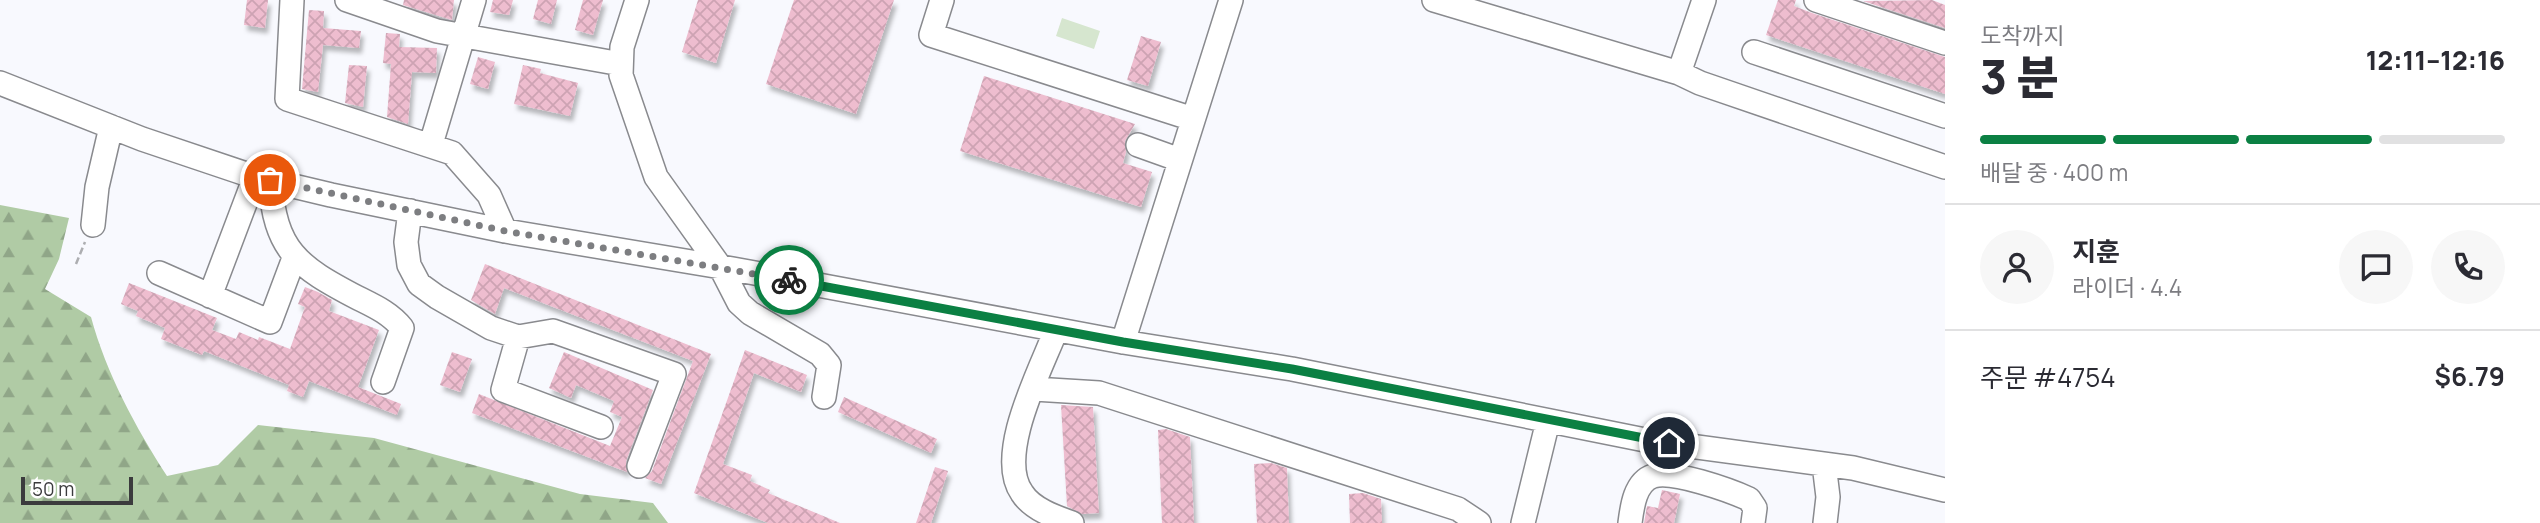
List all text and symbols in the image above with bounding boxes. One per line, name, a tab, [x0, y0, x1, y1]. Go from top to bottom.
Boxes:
text: 도착까지	[1980, 19, 2065, 51]
text: 12:11–12:16	[2366, 42, 2505, 78]
text: 3 분	[1980, 45, 2059, 108]
pin	[240, 150, 300, 210]
text: 배달 중 · 400 m	[1980, 156, 2128, 188]
icon: bag	[251, 161, 289, 199]
button: person	[1980, 230, 2054, 304]
button: chat	[2339, 230, 2413, 304]
button: phone	[2431, 230, 2505, 304]
text: 지훈	[2072, 233, 2120, 269]
courier	[754, 245, 824, 315]
icon: bike	[770, 261, 808, 299]
text: 라이더 · 4.4	[2072, 271, 2182, 303]
text: $6.79	[2435, 358, 2505, 394]
text: 주문 #4754	[1980, 359, 2116, 395]
pin	[1639, 413, 1699, 473]
icon: home	[1650, 424, 1688, 462]
scale bar	[21, 474, 133, 506]
text: 50 m	[32, 476, 74, 502]

